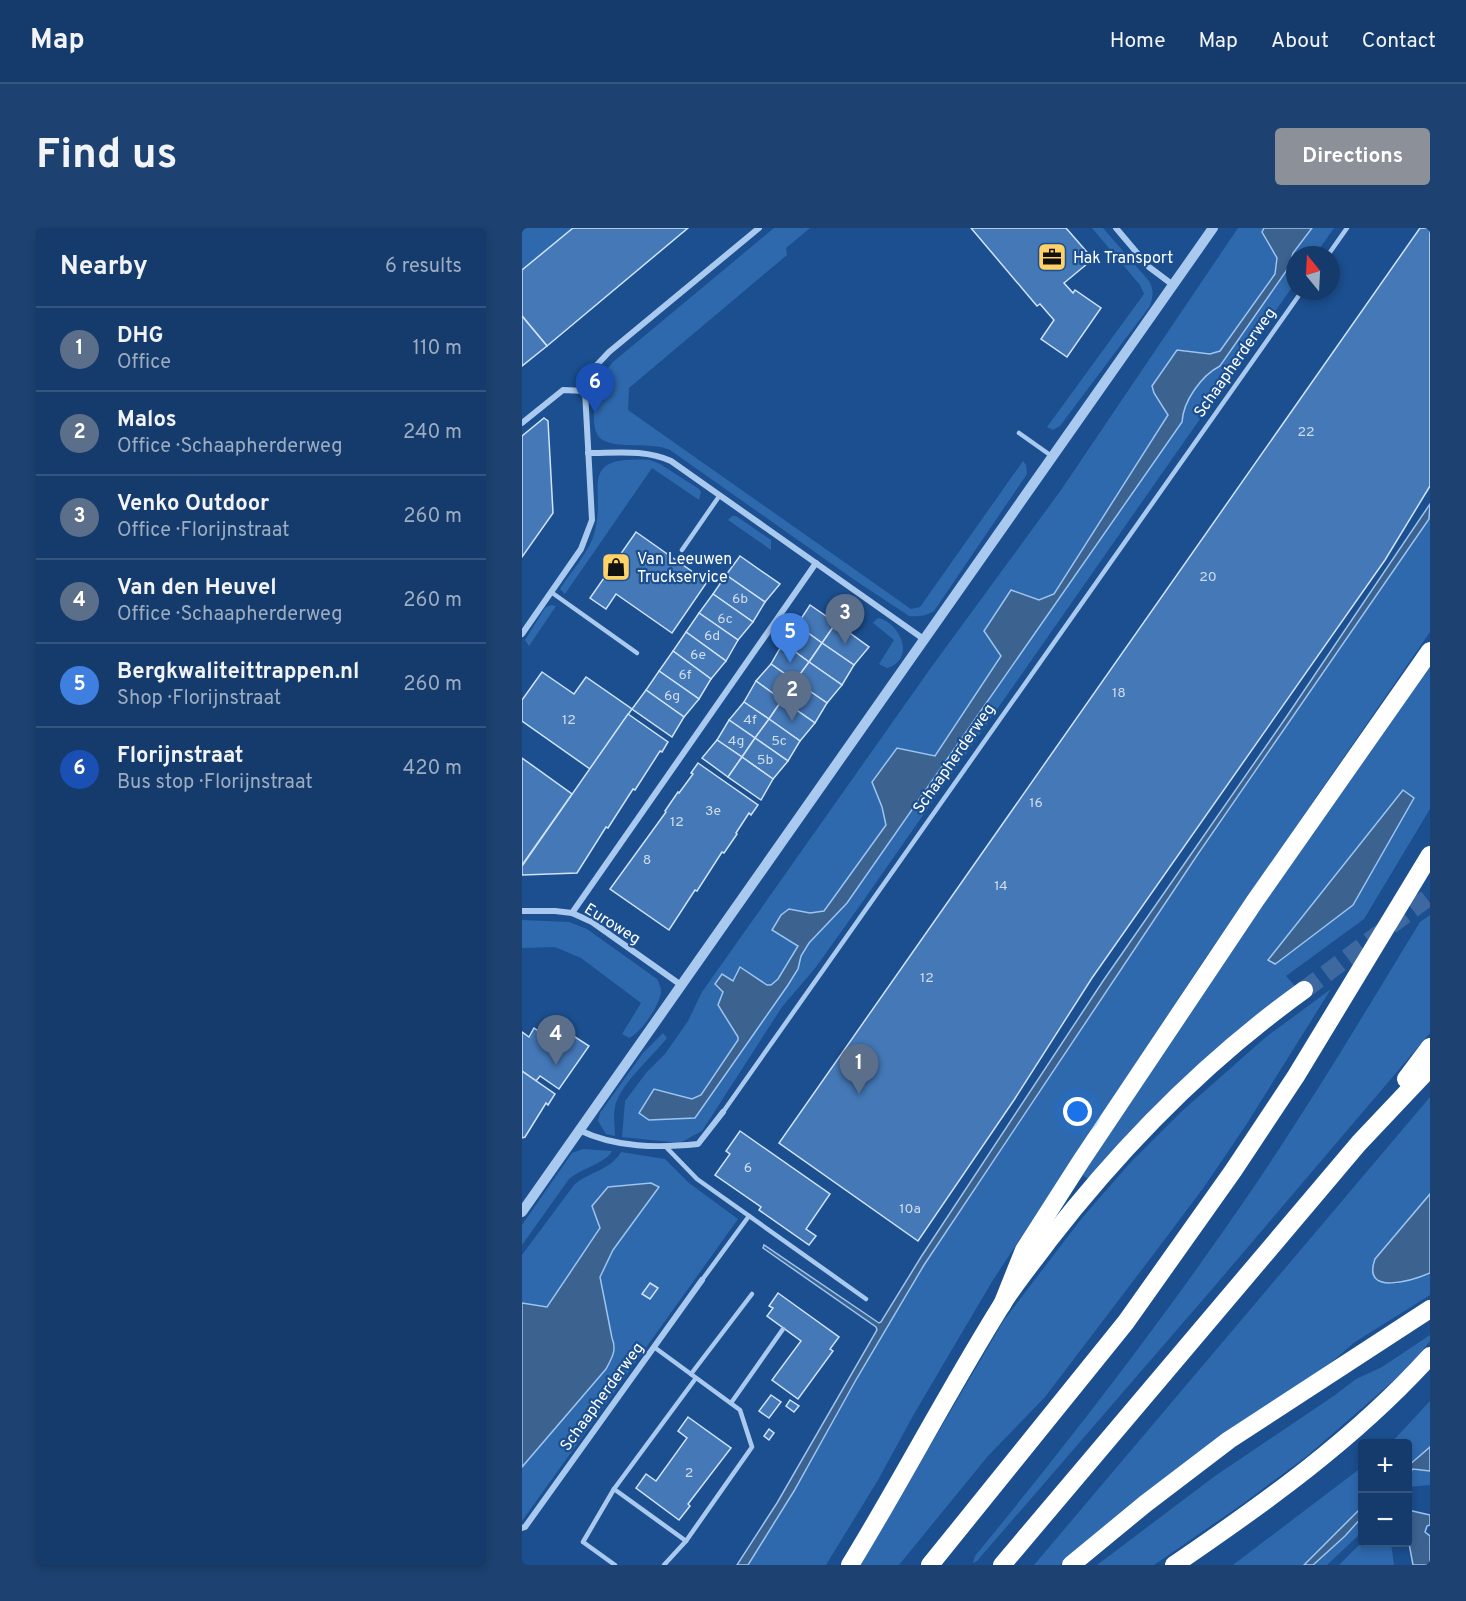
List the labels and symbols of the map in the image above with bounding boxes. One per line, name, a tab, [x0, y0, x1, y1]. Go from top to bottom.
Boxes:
office icon: Hak Transport	[1036, 241, 1068, 273]
north arrow	[1286, 246, 1340, 300]
place label: Hak Transport	[1073, 249, 1173, 269]
street label: Schaapherderweg	[1190, 304, 1281, 422]
pin: 6	[576, 364, 614, 413]
house number: 22	[1297, 424, 1315, 441]
place label: Van Leeuwen Truckservice	[637, 550, 732, 588]
shop icon: Van Leeuwen Truckservice	[600, 551, 632, 583]
house number: 20	[1199, 569, 1217, 586]
house number: 6b	[732, 591, 748, 608]
pin: 3	[826, 594, 864, 644]
house number: 6c	[717, 611, 733, 628]
pin: 5	[770, 614, 810, 663]
house number: 6d	[704, 628, 720, 645]
house number: 6e	[690, 647, 706, 664]
house number: 6f	[678, 667, 692, 684]
pin: 2	[772, 672, 812, 721]
house number: 18	[1112, 685, 1126, 702]
house number: 6g	[664, 688, 680, 705]
street label: Schaapherderweg	[909, 700, 1000, 818]
house number: 12	[562, 712, 576, 729]
house number: 4f	[743, 712, 757, 729]
house number: 4g	[728, 733, 744, 750]
house number: 5c	[771, 733, 787, 750]
house number: 5b	[757, 752, 773, 769]
house number: 16	[1029, 795, 1043, 812]
house number: 3e	[705, 803, 721, 820]
house number: 12	[670, 814, 684, 831]
house number: 8	[643, 852, 651, 869]
house number: 14	[994, 878, 1008, 895]
street label: Euroweg	[580, 900, 644, 950]
house number: 12	[920, 970, 934, 987]
pin: 4	[537, 1016, 576, 1065]
pin: 1	[840, 1044, 878, 1094]
your location	[1063, 1097, 1092, 1126]
house number: 6	[744, 1160, 752, 1177]
house number: 10a	[899, 1201, 921, 1218]
street label: Schaapherderweg	[556, 1339, 649, 1455]
house number: 2	[685, 1465, 693, 1482]

